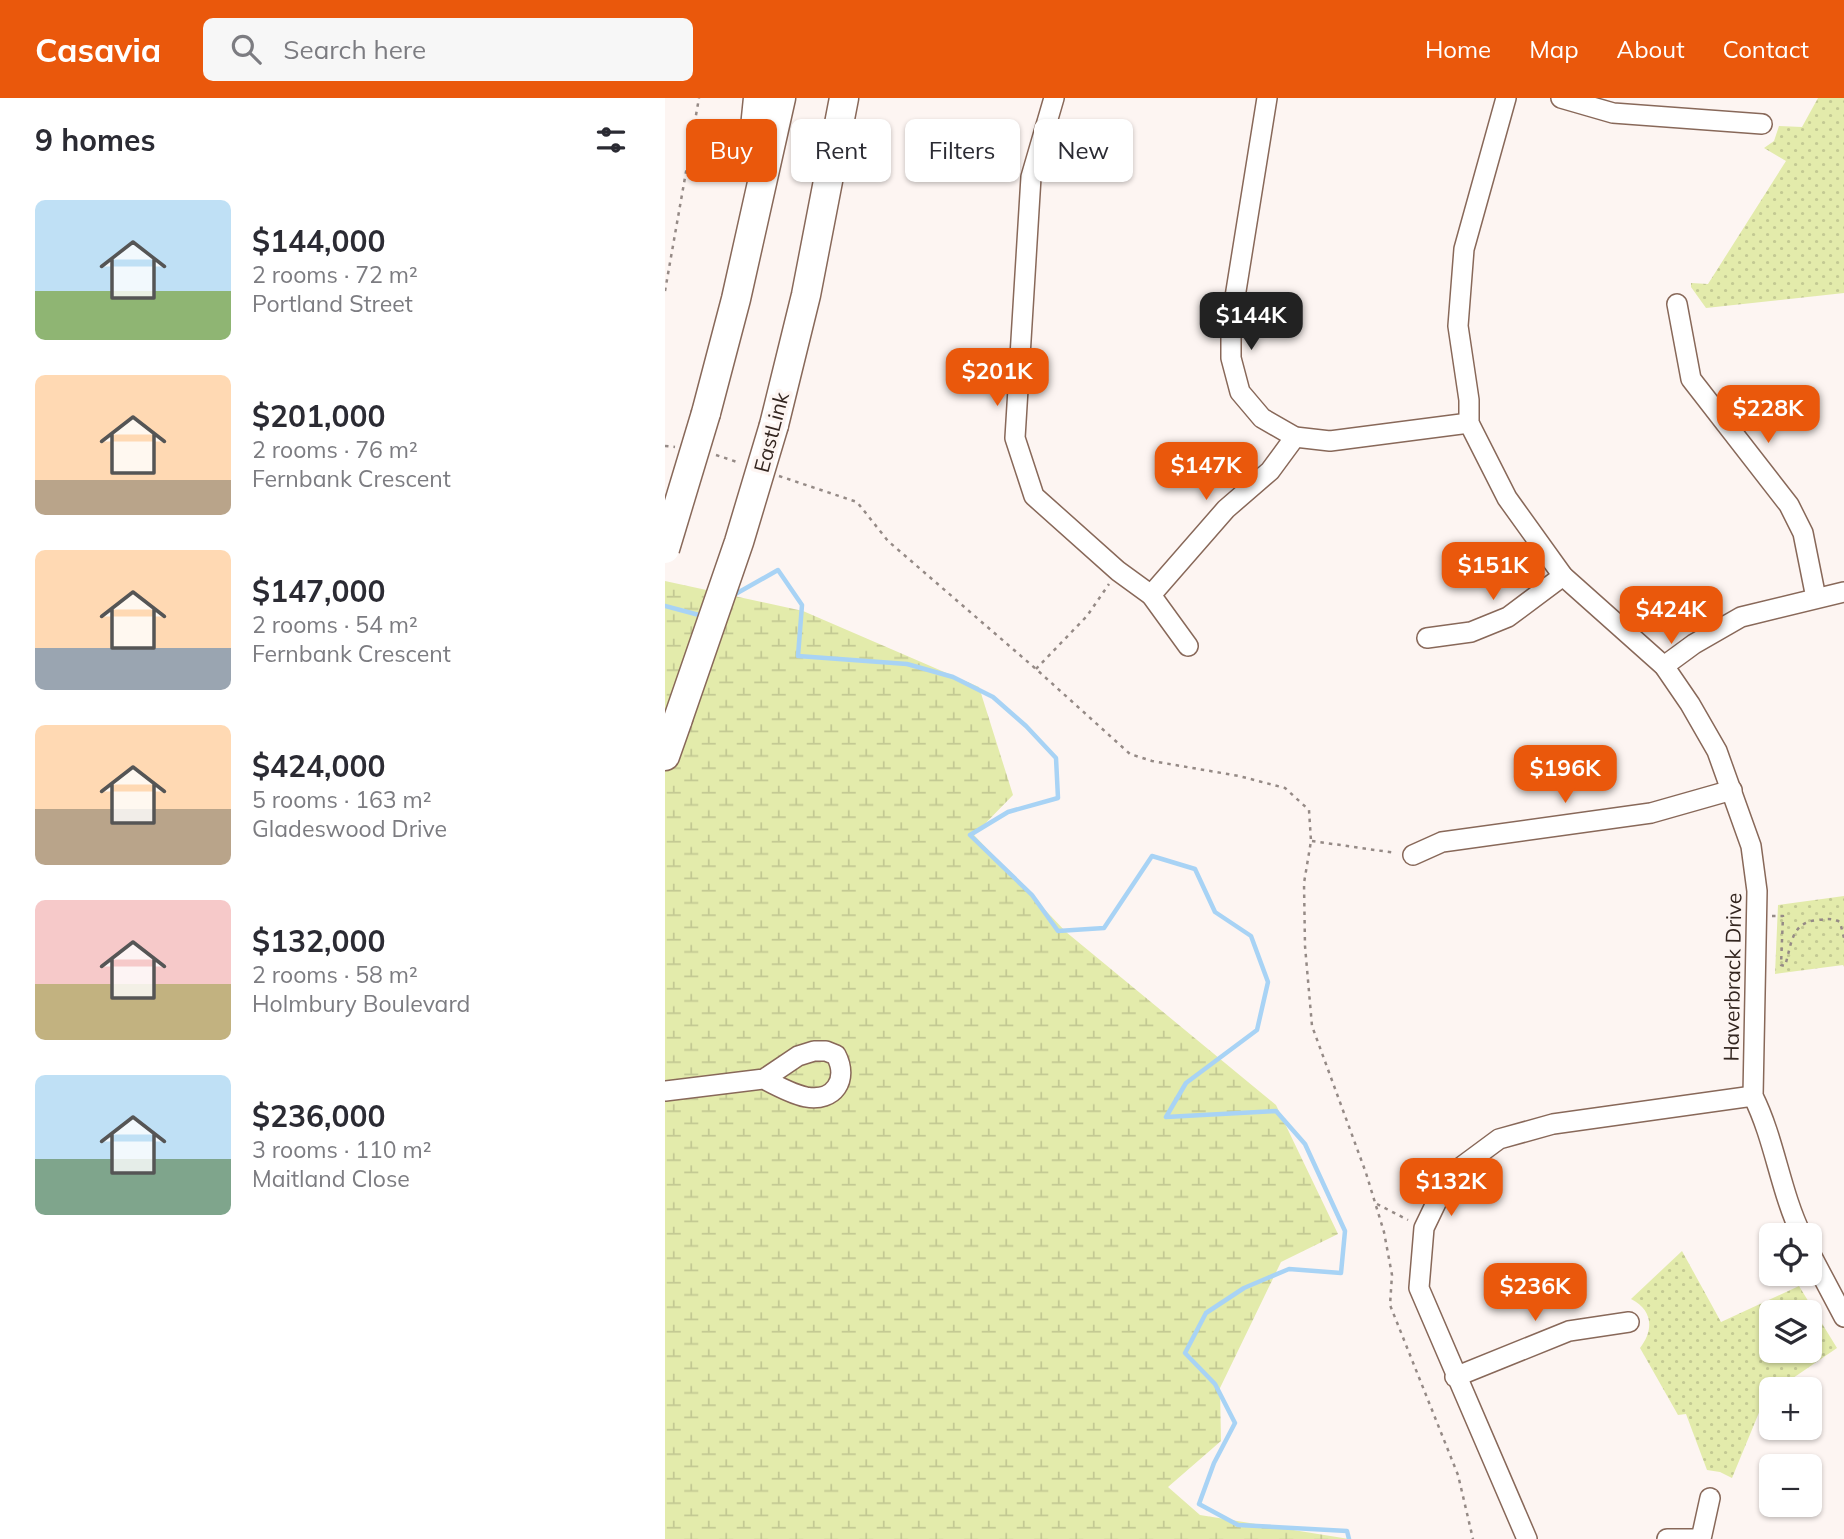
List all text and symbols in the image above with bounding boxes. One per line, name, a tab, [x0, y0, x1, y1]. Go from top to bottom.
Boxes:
search box	[203, 18, 693, 81]
text: Casavia	[35, 29, 161, 70]
icon: search	[227, 30, 265, 68]
text: Search here	[283, 33, 426, 66]
text: Home	[1425, 34, 1491, 64]
text: Map	[1529, 34, 1579, 64]
text: About	[1617, 34, 1685, 64]
text: Contact	[1723, 34, 1809, 64]
chip: Buy	[686, 119, 777, 182]
chip: Rent	[791, 119, 891, 182]
chip: Filters	[905, 119, 1020, 182]
chip: New	[1034, 119, 1133, 182]
text: 9 homes	[35, 121, 156, 159]
icon: filters	[592, 121, 630, 159]
text: $144,000	[252, 222, 385, 260]
icon: home	[91, 228, 175, 312]
text: 2 rooms · 72 m²	[252, 260, 418, 289]
text: Portland Street	[252, 289, 413, 318]
pin: $144K	[1202, 292, 1300, 352]
text: $144K	[1216, 300, 1286, 329]
pin: $201K	[948, 348, 1046, 408]
text: $201K	[962, 356, 1032, 385]
pin: $228K	[1719, 386, 1817, 445]
street label: EastLink	[748, 389, 794, 475]
text: $228K	[1733, 393, 1803, 422]
text: $201,000	[252, 397, 385, 435]
icon: home	[91, 403, 175, 487]
text: 2 rooms · 76 m²	[252, 435, 418, 464]
pin: $147K	[1157, 442, 1255, 502]
text: $147K	[1171, 450, 1241, 479]
text: Fernbank Crescent	[252, 464, 451, 493]
pin: $151K	[1444, 542, 1542, 602]
text: $151K	[1458, 550, 1528, 579]
text: $147,000	[252, 572, 385, 610]
icon: home	[91, 578, 175, 662]
pin: $424K	[1622, 587, 1720, 646]
text: $424K	[1636, 594, 1706, 623]
text: 2 rooms · 54 m²	[252, 610, 418, 639]
text: Fernbank Crescent	[252, 639, 451, 668]
pin: $196K	[1516, 746, 1614, 805]
text: $424,000	[252, 747, 385, 785]
icon: home	[91, 753, 175, 837]
text: $196K	[1530, 753, 1600, 782]
text: 5 rooms · 163 m²	[252, 785, 432, 814]
text: Gladeswood Drive	[252, 814, 447, 843]
street label: Haverbrack Drive	[1718, 892, 1746, 1062]
text: $132,000	[252, 922, 385, 960]
icon: home	[91, 928, 175, 1012]
text: 2 rooms · 58 m²	[252, 960, 418, 989]
text: Holmbury Boulevard	[252, 989, 470, 1018]
text: $236,000	[252, 1097, 385, 1135]
icon: home	[91, 1103, 175, 1187]
text: 3 rooms · 110 m²	[252, 1135, 432, 1164]
pin: $132K	[1402, 1158, 1500, 1218]
text: Maitland Close	[252, 1164, 410, 1193]
text: $132K	[1416, 1166, 1486, 1195]
map controls	[1759, 1223, 1822, 1517]
button: locate	[1759, 1223, 1822, 1286]
pin: $236K	[1486, 1264, 1584, 1323]
text: $236K	[1500, 1271, 1570, 1300]
button: layers	[1759, 1300, 1822, 1363]
button: +	[1759, 1377, 1822, 1440]
button: −	[1759, 1454, 1822, 1517]

